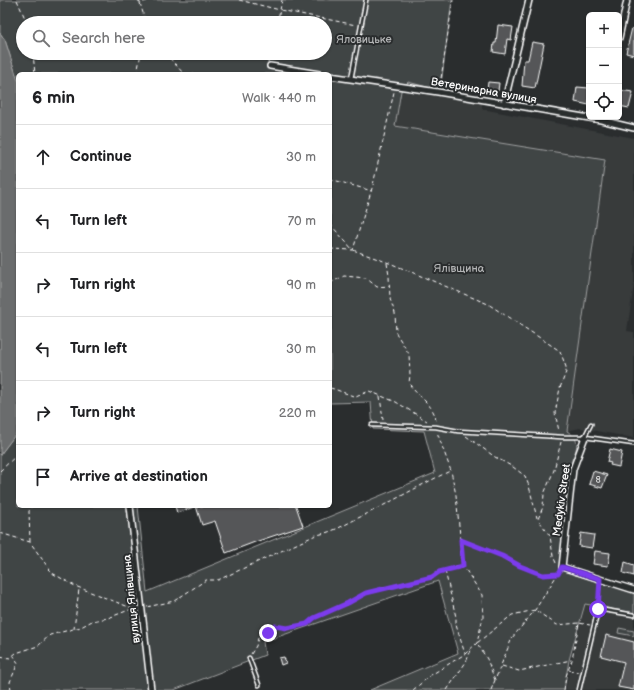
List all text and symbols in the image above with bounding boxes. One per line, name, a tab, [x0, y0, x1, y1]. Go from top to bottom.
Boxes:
map controls	[586, 12, 622, 120]
button: +	[586, 12, 622, 48]
search box	[16, 16, 332, 60]
icon: search	[30, 27, 52, 49]
text: Search here	[62, 29, 145, 48]
park label: Яловицьке	[336, 33, 392, 46]
button: −	[586, 48, 622, 84]
street label: Ветеринарна вулиця	[430, 75, 538, 106]
button: locate	[586, 84, 622, 120]
text: 6 min	[32, 88, 75, 108]
text: Walk · 440 m	[242, 90, 316, 106]
icon: ahead	[32, 146, 54, 168]
text: Continue	[70, 147, 132, 166]
text: 30 m	[286, 149, 316, 165]
icon: left	[32, 210, 54, 232]
text: Turn left	[70, 211, 127, 230]
text: 70 m	[288, 213, 316, 229]
park label: Ялівщина	[434, 262, 485, 275]
icon: right	[32, 274, 54, 296]
text: Turn right	[70, 275, 135, 294]
text: 90 m	[287, 277, 316, 293]
icon: left	[32, 338, 54, 360]
text: Turn left	[70, 339, 127, 358]
text: 30 m	[286, 341, 316, 357]
icon: right	[32, 402, 54, 424]
text: Turn right	[70, 403, 135, 422]
text: 220 m	[279, 405, 316, 421]
street label: Medykiv Street	[550, 462, 573, 537]
icon: arrive	[32, 466, 54, 488]
text: Arrive at destination	[70, 467, 208, 486]
house number: 8	[595, 475, 601, 486]
street label: вулиця Ялівщина	[120, 553, 143, 644]
route start	[589, 600, 607, 618]
route end	[259, 624, 277, 642]

